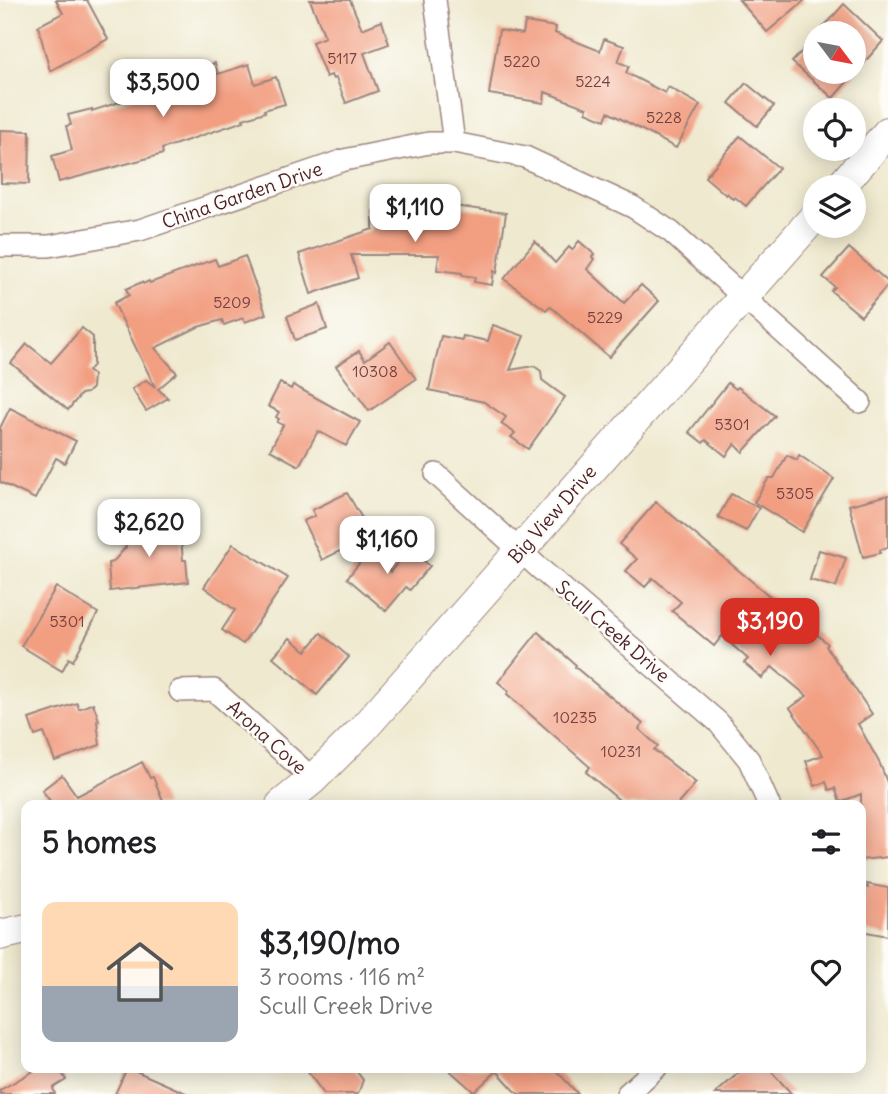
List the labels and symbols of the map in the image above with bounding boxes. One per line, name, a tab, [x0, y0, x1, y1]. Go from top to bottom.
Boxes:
north arrow	[803, 21, 866, 84]
house number: 5117	[327, 48, 357, 68]
house number: 5220	[503, 51, 541, 71]
pin: $3,500	[106, 60, 220, 119]
house number: 5224	[575, 71, 611, 91]
house number: 5228	[646, 107, 682, 127]
street label: China Garden Drive	[159, 156, 325, 234]
pin: $1,110	[358, 184, 472, 244]
house number: 5209	[213, 292, 251, 312]
house number: 5229	[587, 307, 623, 327]
house number: 10308	[352, 361, 398, 381]
house number: 5301	[714, 414, 750, 434]
street label: Big View Drive	[503, 460, 601, 568]
house number: 5305	[776, 483, 814, 503]
pin: $2,620	[92, 500, 206, 559]
pin: $1,160	[330, 516, 444, 576]
street label: Scull Creek Drive	[551, 575, 675, 687]
pin: $3,190	[713, 598, 827, 658]
house number: 5301	[49, 611, 85, 631]
street label: Arona Cove	[222, 695, 312, 779]
house number: 10235	[553, 707, 597, 727]
house number: 10231	[601, 741, 641, 761]

